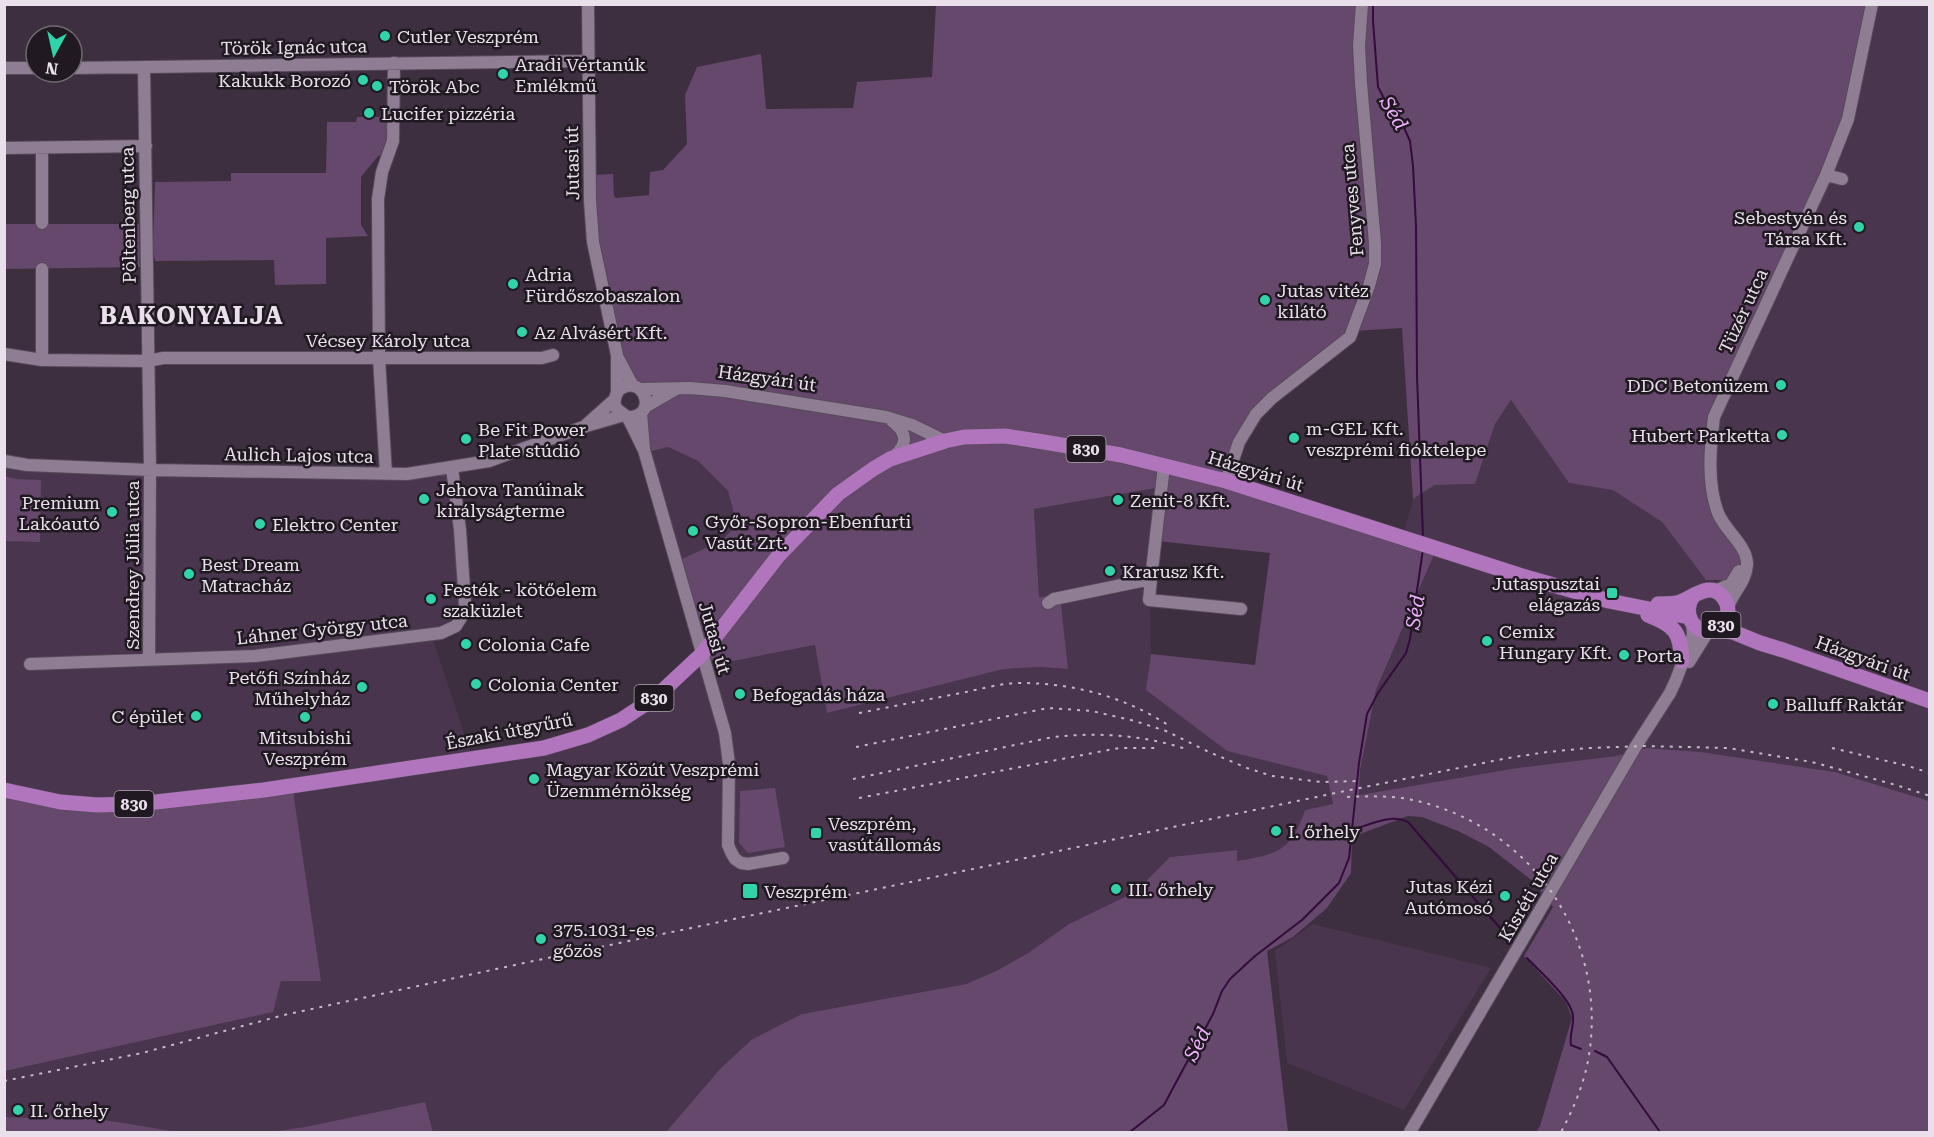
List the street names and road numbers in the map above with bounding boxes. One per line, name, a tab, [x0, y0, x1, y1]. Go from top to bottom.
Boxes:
street label: Török Ignác utca	[221, 35, 368, 59]
street label: Jutasi út	[561, 125, 583, 200]
street label: Fenyves utca	[1337, 143, 1367, 257]
street label: Pöltenberg utca	[116, 146, 140, 283]
street label: Tüzér utca	[1714, 265, 1772, 357]
street label: Vécsey Károly utca	[306, 330, 470, 351]
street label: Házgyári út	[716, 361, 818, 395]
road number: 830	[1066, 436, 1106, 462]
street label: Aulich Lajos utca	[224, 443, 374, 467]
street label: Házgyári út	[1206, 446, 1307, 496]
street label: Szendrey Júlia utca	[122, 480, 143, 650]
street label: Jutasi út	[695, 599, 735, 677]
street label: Láhner György utca	[235, 610, 409, 648]
road number: 830	[1702, 612, 1740, 638]
street label: Házgyári út	[1813, 631, 1913, 685]
road number: 830	[634, 685, 674, 711]
street label: Északi útgyűrű	[444, 708, 574, 754]
road number: 830	[114, 791, 154, 817]
street label: Kisréti utca	[1494, 849, 1562, 945]

